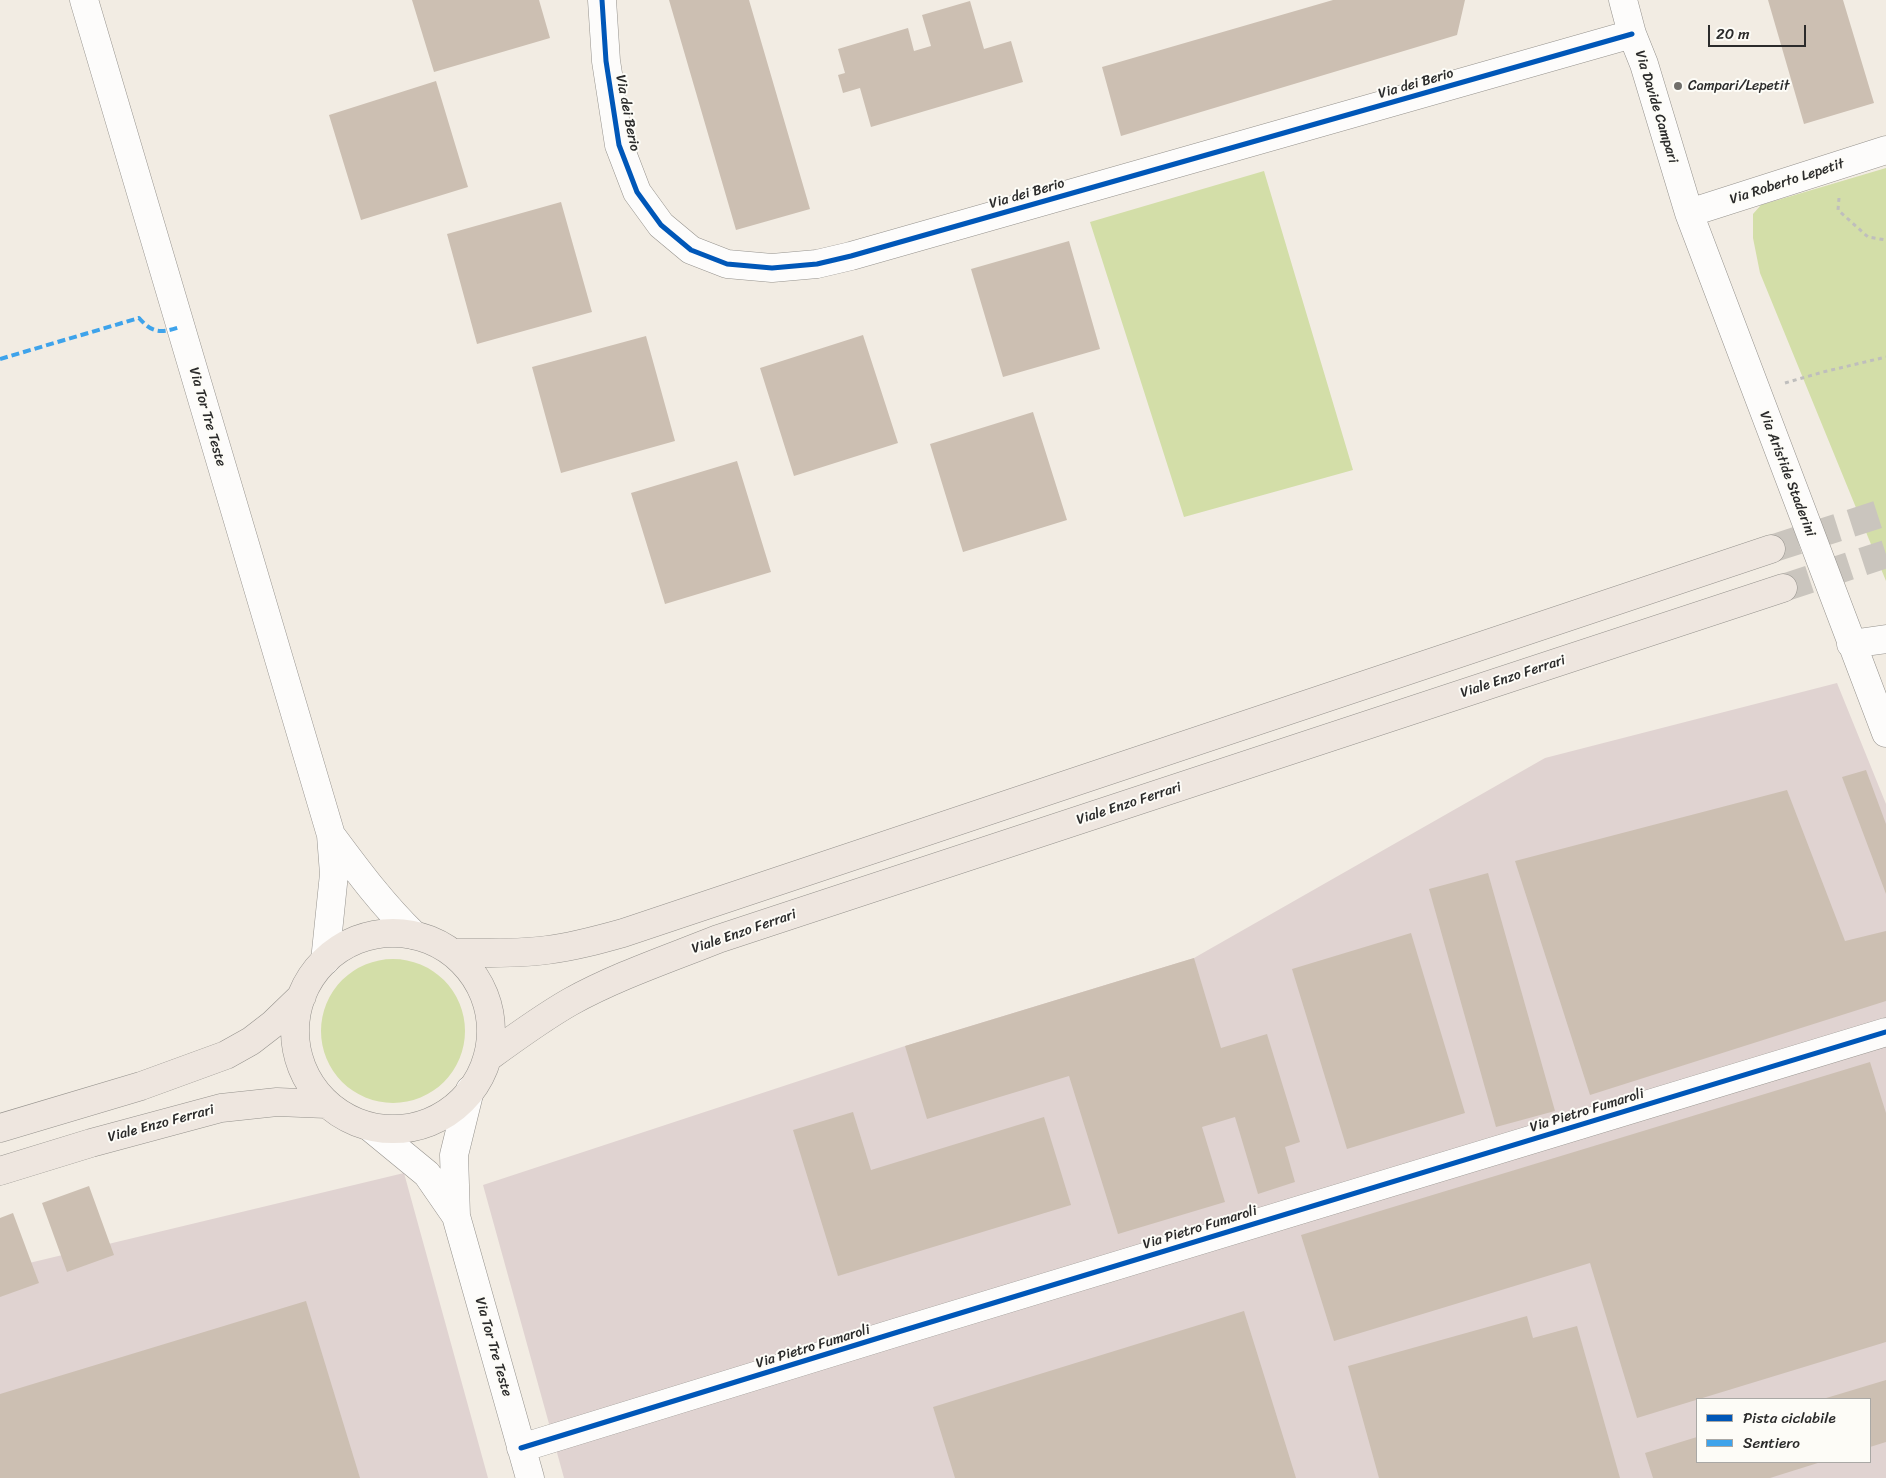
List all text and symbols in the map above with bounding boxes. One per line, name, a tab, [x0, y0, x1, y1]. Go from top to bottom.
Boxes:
scale bar	[1711, 15, 1808, 47]
text: 20 m	[1716, 21, 1750, 47]
street label: Via Davide Campari	[1631, 49, 1681, 165]
street label: Via dei Berio	[1376, 65, 1456, 103]
street label: Via dei Berio	[611, 73, 643, 153]
place label: Campari/Lepetit	[1688, 78, 1789, 94]
marker: Campari/Lepetit	[1672, 80, 1684, 92]
street label: Via Roberto Lepetit	[1728, 156, 1846, 208]
street label: Via dei Berio	[987, 175, 1067, 213]
street label: Via Tor Tre Teste	[185, 365, 229, 469]
street label: Via Aristide Staderini	[1755, 409, 1819, 539]
street label: Viale Enzo Ferrari	[1458, 652, 1568, 702]
street label: Viale Enzo Ferrari	[1074, 779, 1184, 829]
street label: Viale Enzo Ferrari	[690, 906, 798, 958]
street label: Via Pietro Fumaroli	[1528, 1086, 1646, 1136]
street label: Viale Enzo Ferrari	[106, 1102, 216, 1146]
street label: Via Pietro Fumaroli	[1141, 1203, 1259, 1253]
street label: Via Tor Tre Teste	[471, 1295, 515, 1399]
street label: Via Pietro Fumaroli	[754, 1322, 872, 1372]
legend	[1696, 1398, 1871, 1463]
text: Pista ciclabile	[1743, 1405, 1836, 1431]
text: Sentiero	[1743, 1430, 1800, 1456]

